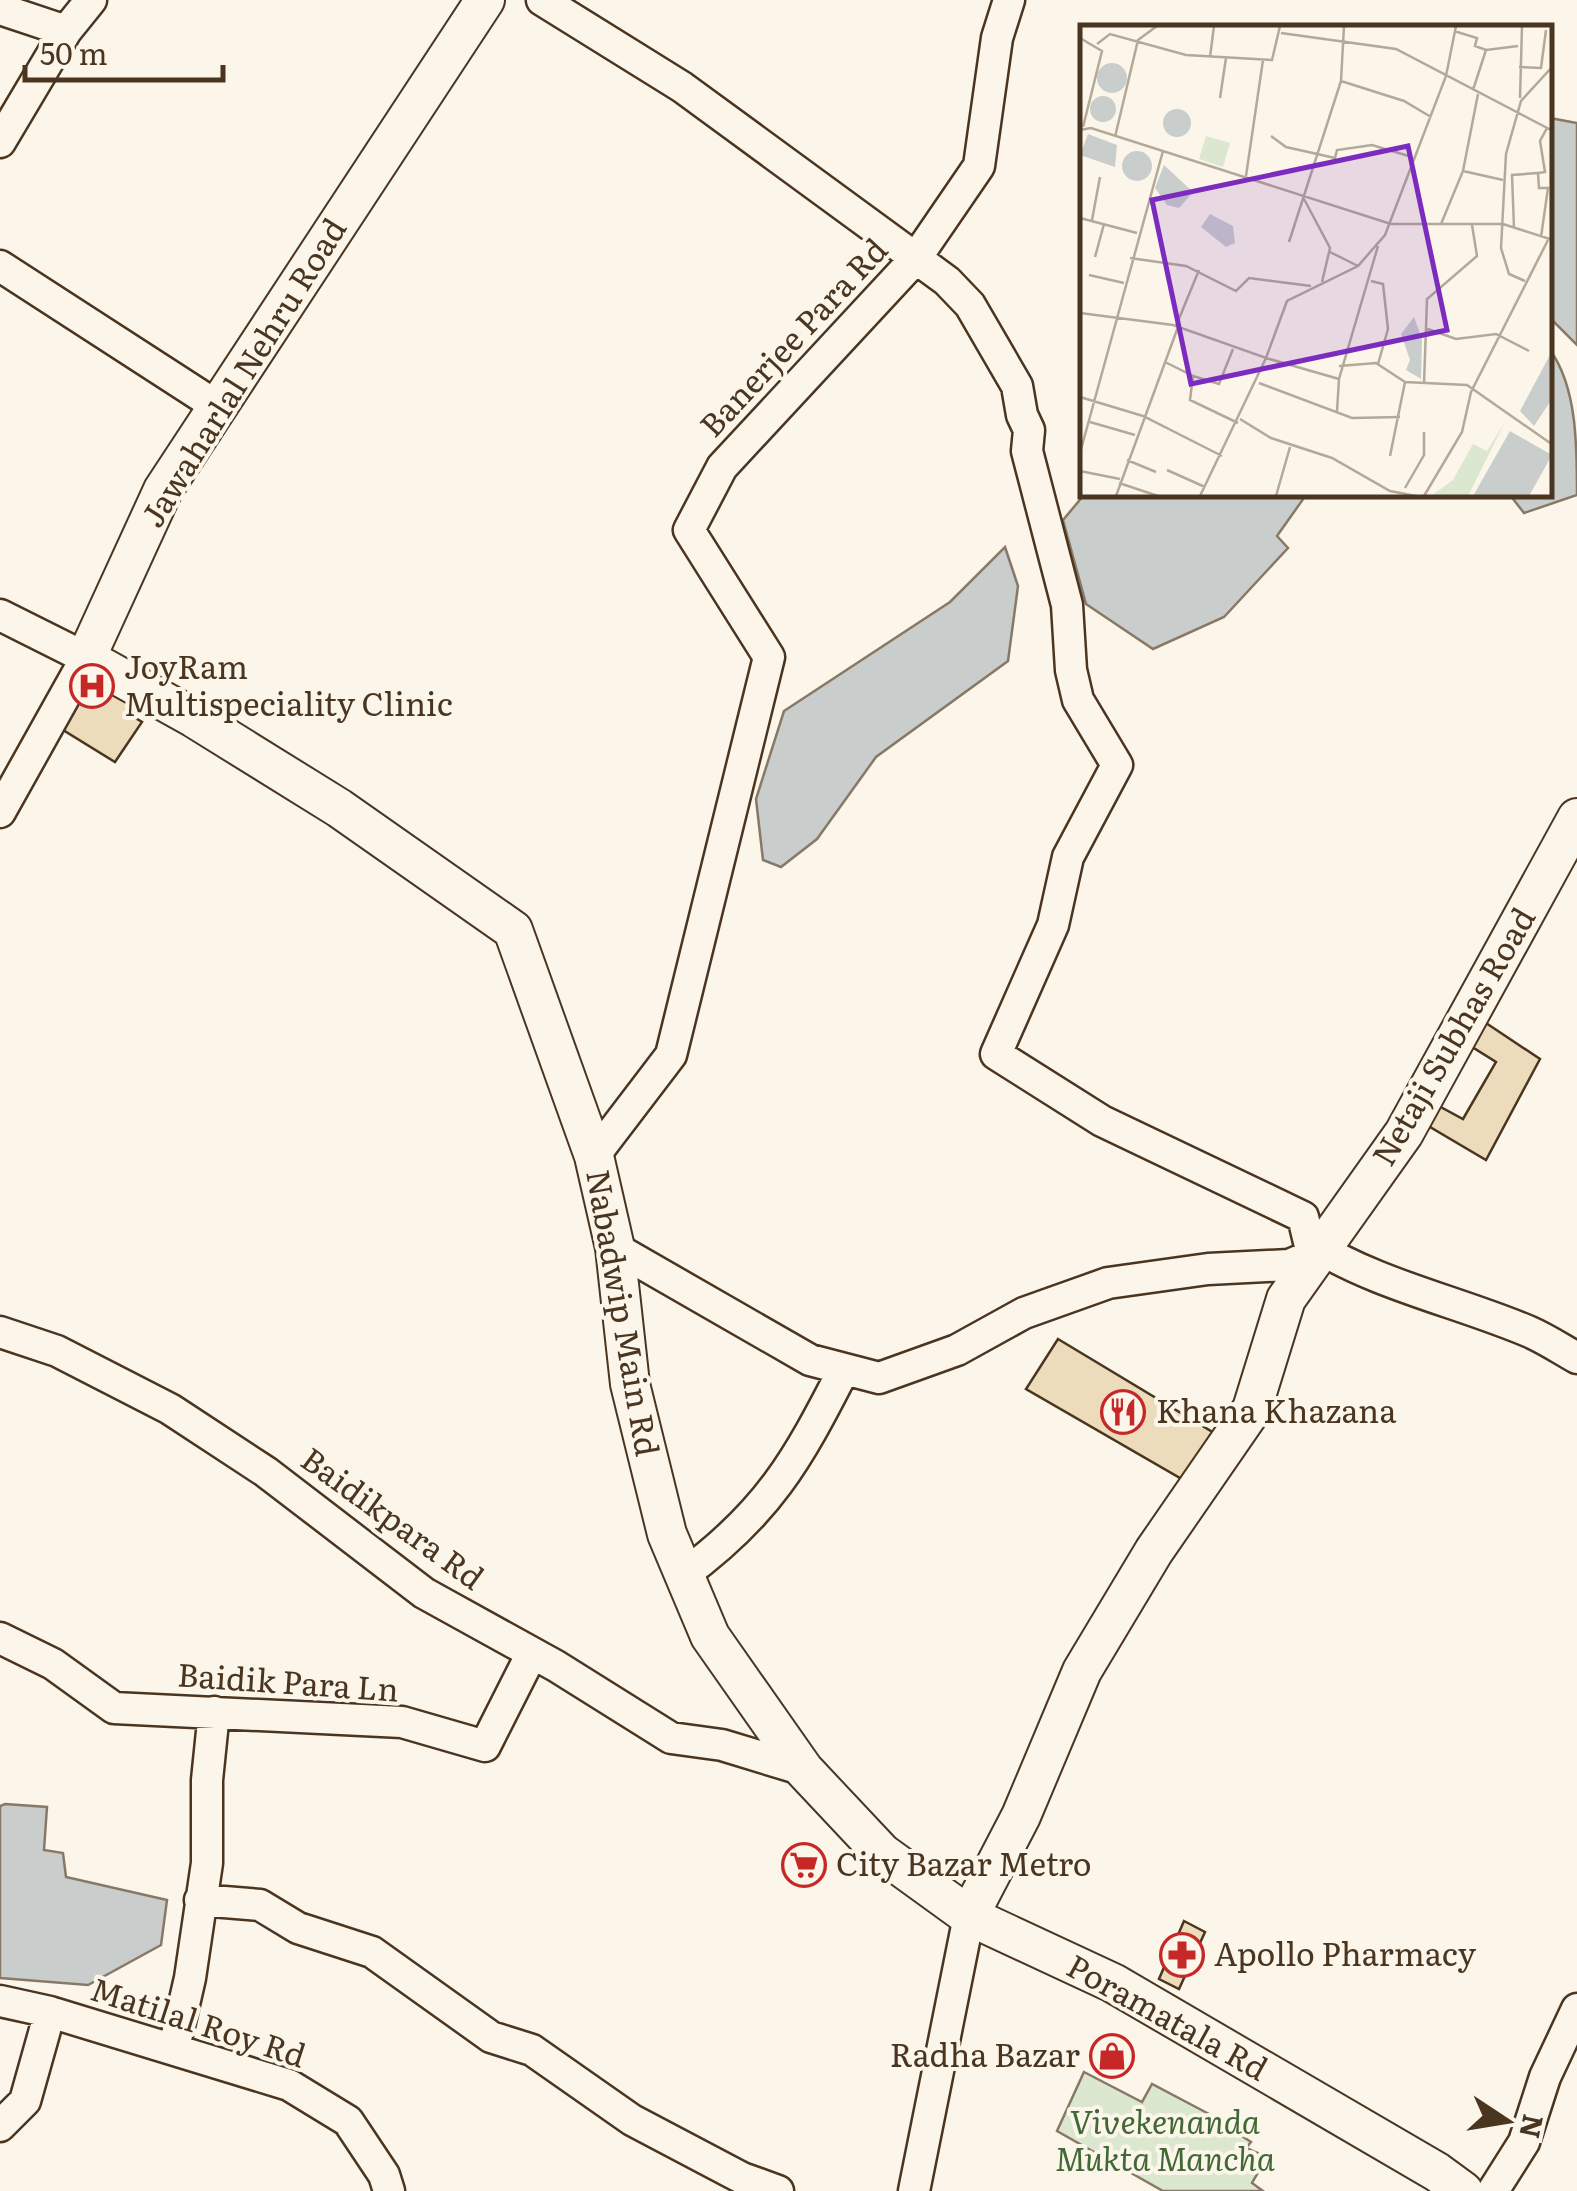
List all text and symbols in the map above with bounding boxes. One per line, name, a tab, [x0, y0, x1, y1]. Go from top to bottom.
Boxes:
scale bar	[25, 20, 222, 82]
inset map	[1080, 25, 1552, 498]
text: 50 m	[40, 30, 108, 74]
street label: Jawaharlal Nehru Road	[127, 208, 356, 535]
street label: Banerjee Para Rd	[687, 226, 897, 446]
place label: JoyRam Multispeciality Clinic	[124, 641, 453, 726]
hospital icon: JoyRam Multispeciality Clinic	[69, 663, 115, 709]
street label: Netaji Subhas Road	[1358, 897, 1545, 1174]
street label: Nabadwip Main Rd	[576, 1165, 674, 1459]
place label: Khana Khazana	[1156, 1385, 1397, 1433]
restaurant icon: Khana Khazana	[1100, 1389, 1146, 1435]
street label: Baidikpara Rd	[292, 1434, 495, 1599]
street label: Baidik Para Ln	[176, 1648, 400, 1712]
place label: City Bazar Metro	[836, 1838, 1092, 1886]
supermarket icon: City Bazar Metro	[781, 1842, 827, 1888]
place label: Apollo Pharmacy	[1214, 1928, 1477, 1976]
pharmacy icon: Apollo Pharmacy	[1159, 1932, 1205, 1978]
street label: Poramatala Rd	[1059, 1940, 1278, 2090]
street label: Matilal Roy Rd	[85, 1963, 313, 2078]
place label: Radha Bazar	[890, 2029, 1080, 2077]
shop icon: Radha Bazar	[1089, 2033, 1135, 2079]
north arrow	[1457, 2071, 1557, 2171]
park label: Vivekenanda Mukta Mancha	[1055, 2096, 1276, 2181]
text: N	[1510, 2111, 1556, 2142]

